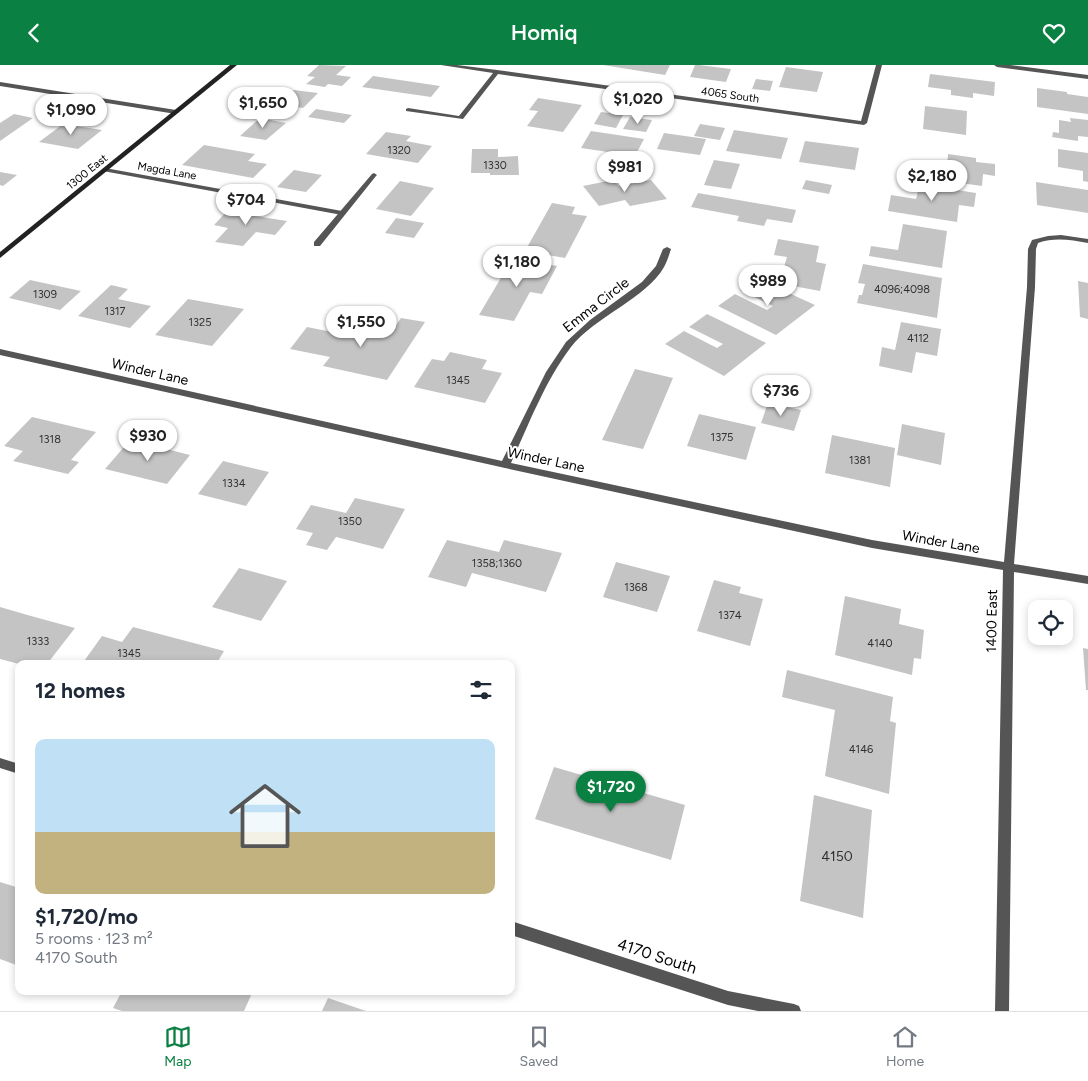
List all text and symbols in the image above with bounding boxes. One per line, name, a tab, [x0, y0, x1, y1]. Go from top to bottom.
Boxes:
icon: back	[20, 19, 48, 47]
text: Homiq	[511, 19, 577, 46]
icon: heart	[1040, 19, 1068, 47]
pin: $1,020	[597, 83, 679, 125]
street label: 4065 South	[700, 84, 760, 106]
pin: $1,650	[222, 87, 304, 129]
text: $1,020	[613, 89, 663, 108]
pin: $1,090	[30, 93, 112, 136]
text: $1,650	[239, 93, 287, 112]
text: $1,090	[46, 100, 96, 119]
house number: 1320	[387, 144, 411, 157]
pin: $981	[595, 151, 655, 193]
street label: 1300 East	[64, 152, 110, 192]
text: $981	[608, 157, 642, 176]
street label: Magda Lane	[137, 159, 197, 183]
house number: 1330	[483, 159, 507, 172]
pin: $2,180	[891, 159, 973, 202]
text: $2,180	[907, 166, 957, 185]
pin: $704	[216, 184, 276, 226]
text: $704	[227, 190, 265, 209]
pin: $1,180	[476, 245, 558, 288]
text: $1,180	[494, 252, 540, 271]
pin: $989	[738, 265, 798, 307]
text: $989	[749, 271, 787, 290]
street label: Emma Circle	[560, 274, 633, 336]
house number: 4096;4098	[874, 283, 930, 296]
house number: 1309	[33, 288, 57, 301]
house number: 1317	[105, 305, 126, 318]
pin: $1,550	[320, 305, 402, 348]
text: $1,550	[337, 312, 385, 331]
house number: 1325	[188, 316, 212, 329]
house number: 4112	[907, 332, 929, 345]
street label: Winder Lane	[110, 355, 190, 389]
house number: 1345	[446, 374, 470, 387]
pin: $736	[751, 375, 811, 417]
text: $736	[763, 381, 799, 400]
pin: $930	[118, 419, 178, 462]
text: $930	[129, 426, 167, 445]
house number: 1375	[711, 431, 733, 444]
house number: 1318	[39, 433, 61, 446]
street label: Winder Lane	[506, 444, 586, 477]
house number: 1381	[849, 454, 871, 467]
house number: 1334	[222, 477, 246, 490]
house number: 1350	[338, 515, 362, 528]
street label: Winder Lane	[901, 527, 981, 557]
house number: 1358;1360	[472, 557, 522, 570]
house number: 1368	[624, 581, 648, 594]
street label: 1400 East	[983, 589, 1001, 653]
map controls	[1028, 600, 1073, 645]
button: locate	[1028, 600, 1073, 645]
house number: 1374	[718, 609, 742, 622]
house number: 1333	[27, 635, 49, 648]
house number: 4140	[867, 637, 893, 650]
house number: 1345	[117, 647, 141, 660]
icon: filters	[467, 676, 495, 704]
text: 12 homes	[35, 678, 125, 703]
house number: 4146	[849, 743, 873, 756]
icon: home	[220, 771, 310, 861]
pin: $1,720	[570, 771, 652, 813]
text: $1,720	[587, 777, 635, 796]
house number: 4150	[821, 848, 853, 865]
text: $1,720/mo	[35, 904, 138, 929]
text: 5 rooms · 123 m²	[35, 929, 153, 948]
street label: 4170 South	[615, 934, 699, 978]
text: 4170 South	[35, 948, 117, 967]
tab: Map	[164, 1023, 192, 1070]
tab: Saved	[520, 1023, 558, 1070]
tab: Home	[886, 1023, 924, 1070]

